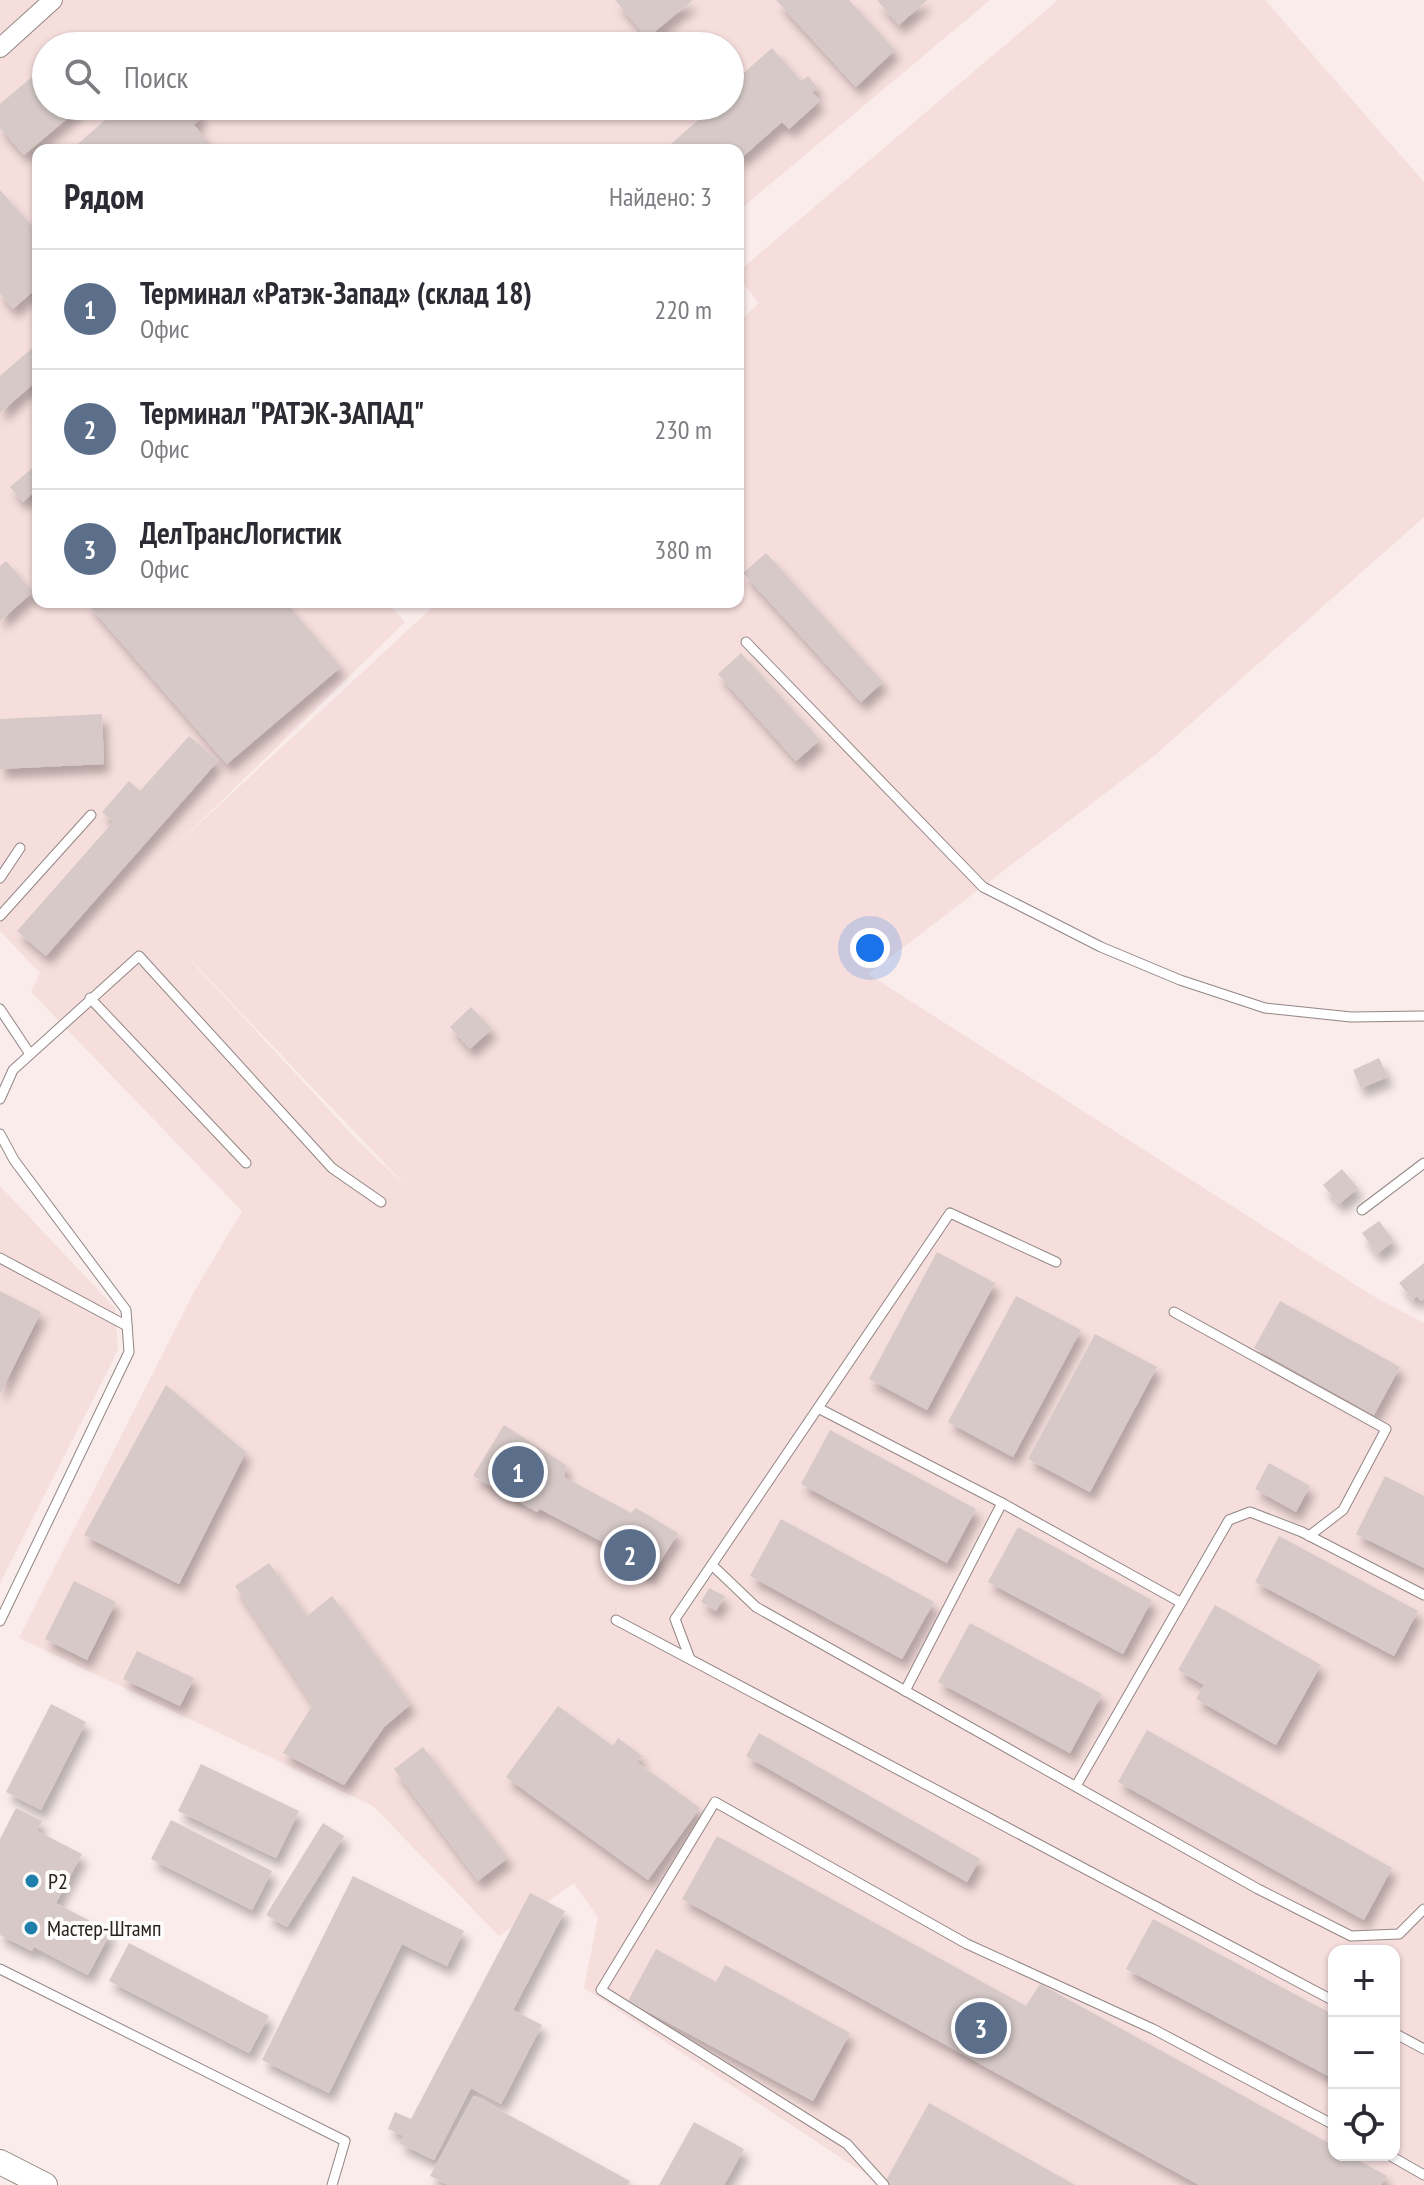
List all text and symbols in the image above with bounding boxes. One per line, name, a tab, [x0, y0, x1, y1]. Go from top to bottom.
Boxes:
search box	[32, 32, 744, 120]
icon: search	[60, 54, 104, 98]
text: Поиск	[124, 57, 188, 96]
text: Рядом	[64, 174, 144, 218]
text: Найдено: 3	[609, 180, 712, 213]
text: Терминал «Ратэк-Запад» (склад 18)	[140, 273, 532, 312]
text: 1	[84, 293, 96, 326]
text: 220 m	[654, 293, 712, 326]
text: Офис	[140, 312, 189, 345]
text: Терминал "РАТЭК-ЗАПАД"	[140, 393, 424, 432]
text: 2	[84, 413, 96, 446]
text: 230 m	[654, 413, 712, 446]
text: Офис	[140, 432, 189, 465]
text: ДелТрансЛогистик	[140, 513, 342, 552]
text: 3	[84, 533, 96, 566]
text: 380 m	[654, 533, 712, 566]
text: Офис	[140, 552, 189, 585]
your location	[850, 928, 890, 968]
pin: 1	[492, 1442, 544, 1502]
pin: 2	[604, 1525, 656, 1585]
place label: Р2	[48, 1867, 68, 1895]
marker: Р2	[23, 1872, 41, 1890]
place label: Мастер-Штамп	[47, 1914, 161, 1942]
marker: Мастер-Штамп	[22, 1919, 40, 1937]
map controls	[1328, 1945, 1400, 2161]
button: +	[1328, 1945, 1400, 2017]
pin: 3	[955, 1998, 1007, 2058]
button: −	[1328, 2017, 1400, 2089]
button: locate	[1328, 2089, 1400, 2161]

